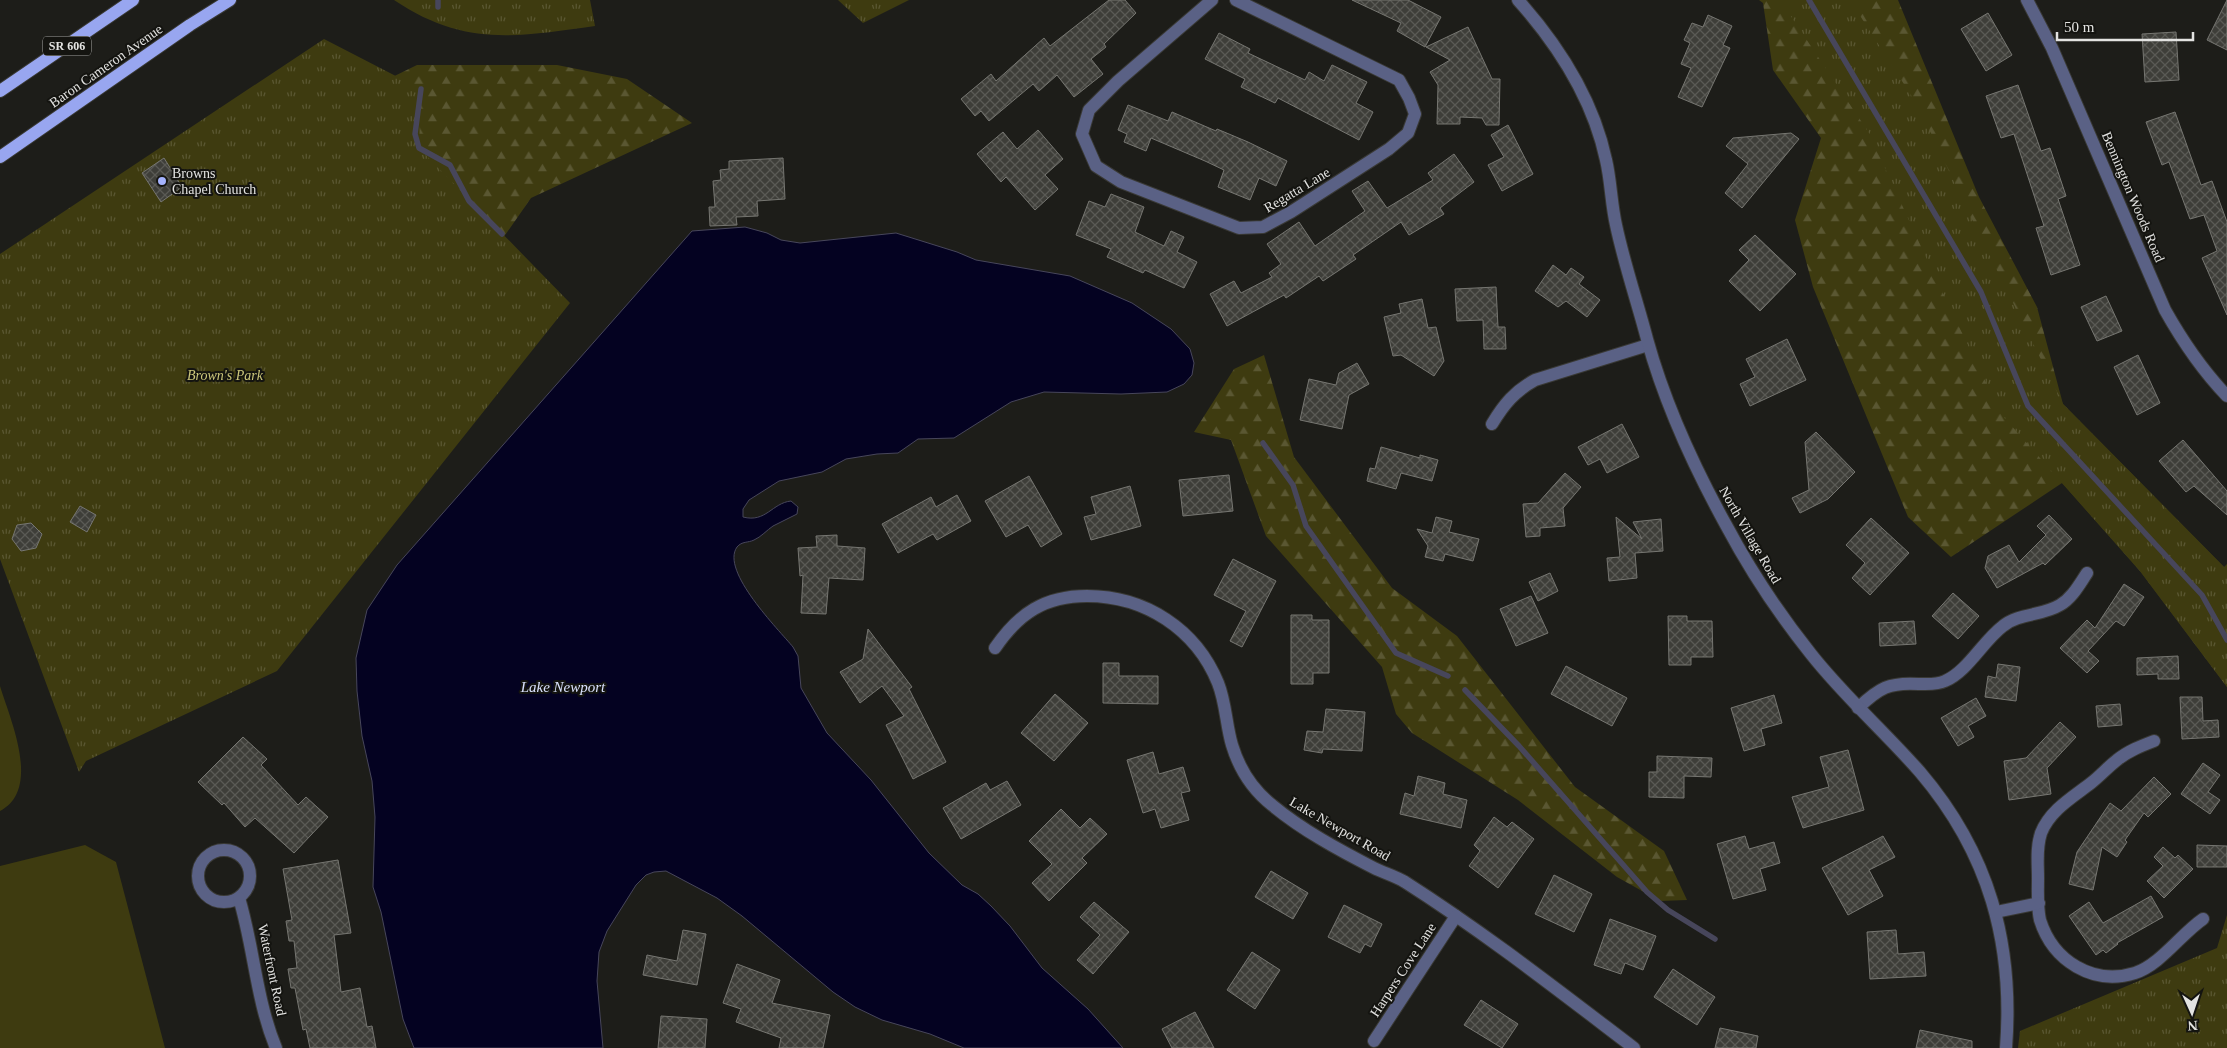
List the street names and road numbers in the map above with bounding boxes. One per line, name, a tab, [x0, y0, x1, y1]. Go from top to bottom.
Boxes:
street label: Baron Cameron Avenue	[47, 21, 165, 111]
road number: SR 606	[43, 36, 91, 56]
street label: Bennington Woods Road	[2099, 130, 2167, 264]
street label: Regatta Lane	[1261, 164, 1333, 216]
street label: North Village Road	[1716, 484, 1784, 586]
street label: Lake Newport Road	[1287, 794, 1393, 864]
street label: Harpers Cove Lane	[1367, 920, 1439, 1020]
street label: Waterfront Road	[255, 923, 289, 1017]

